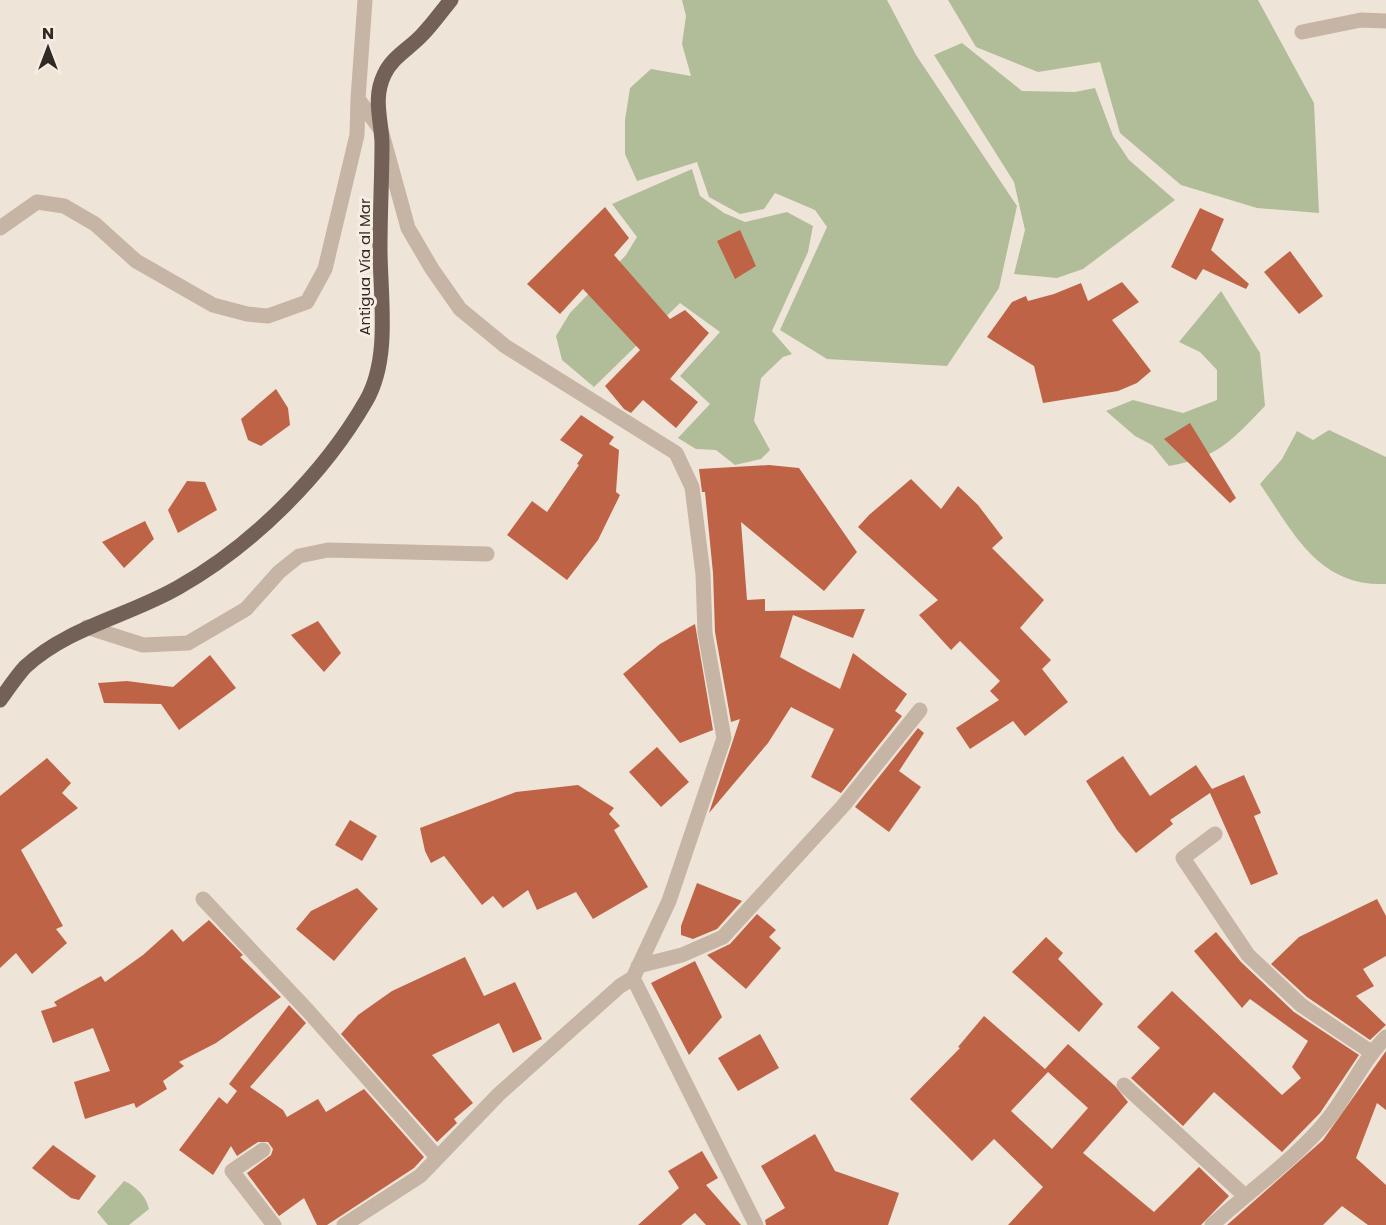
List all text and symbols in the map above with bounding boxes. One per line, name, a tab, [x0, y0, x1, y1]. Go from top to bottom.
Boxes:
north arrow	[18, 18, 78, 78]
text: N	[42, 22, 54, 45]
street label: Antigua Vía al Mar	[354, 198, 375, 336]

